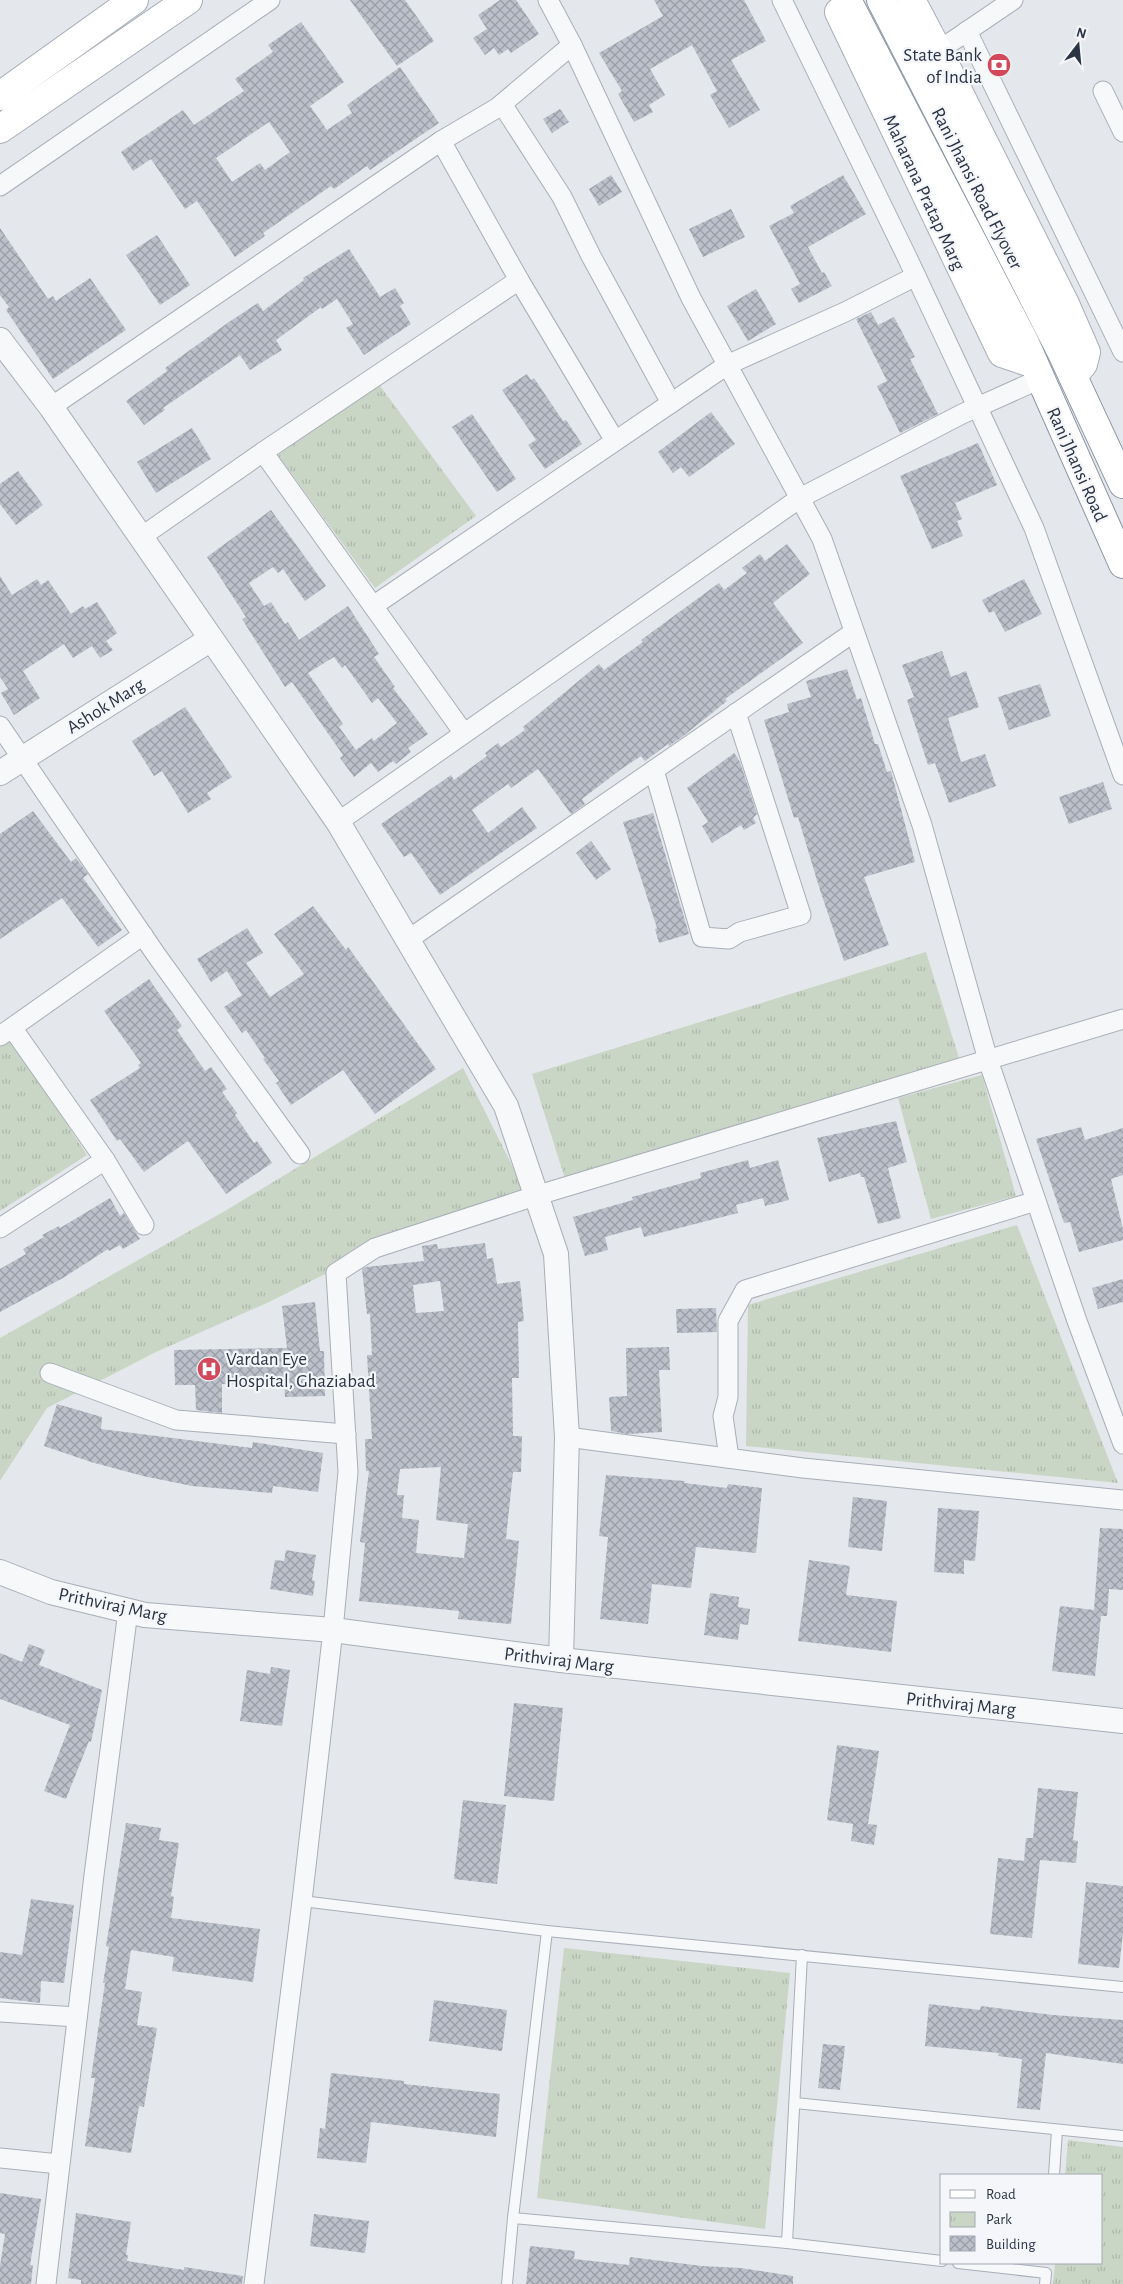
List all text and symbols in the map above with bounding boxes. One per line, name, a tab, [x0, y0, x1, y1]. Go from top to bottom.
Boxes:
north arrow	[1053, 20, 1103, 70]
text: N	[1075, 25, 1088, 42]
place label: State Bank of India	[903, 46, 982, 87]
bank icon: State Bank of India	[986, 52, 1012, 78]
street label: Rani Jhansi Road Flyover	[928, 105, 1026, 273]
street label: Maharana Pratap Marg	[879, 112, 968, 274]
street label: Rani Jhansi Road	[1043, 405, 1110, 525]
street label: Ashok Marg	[64, 675, 149, 738]
place label: Vardan Eye Hospital, Ghaziabad	[226, 1350, 376, 1391]
hospital icon: Vardan Eye Hospital, Ghaziabad	[196, 1356, 222, 1382]
street label: Prithviraj Marg	[57, 1585, 169, 1626]
street label: Prithviraj Marg	[503, 1644, 615, 1677]
street label: Prithviraj Marg	[905, 1689, 1017, 1720]
legend	[940, 2174, 1103, 2264]
text: Road	[986, 2187, 1016, 2202]
text: Park	[986, 2212, 1012, 2227]
text: Building	[986, 2237, 1036, 2252]

